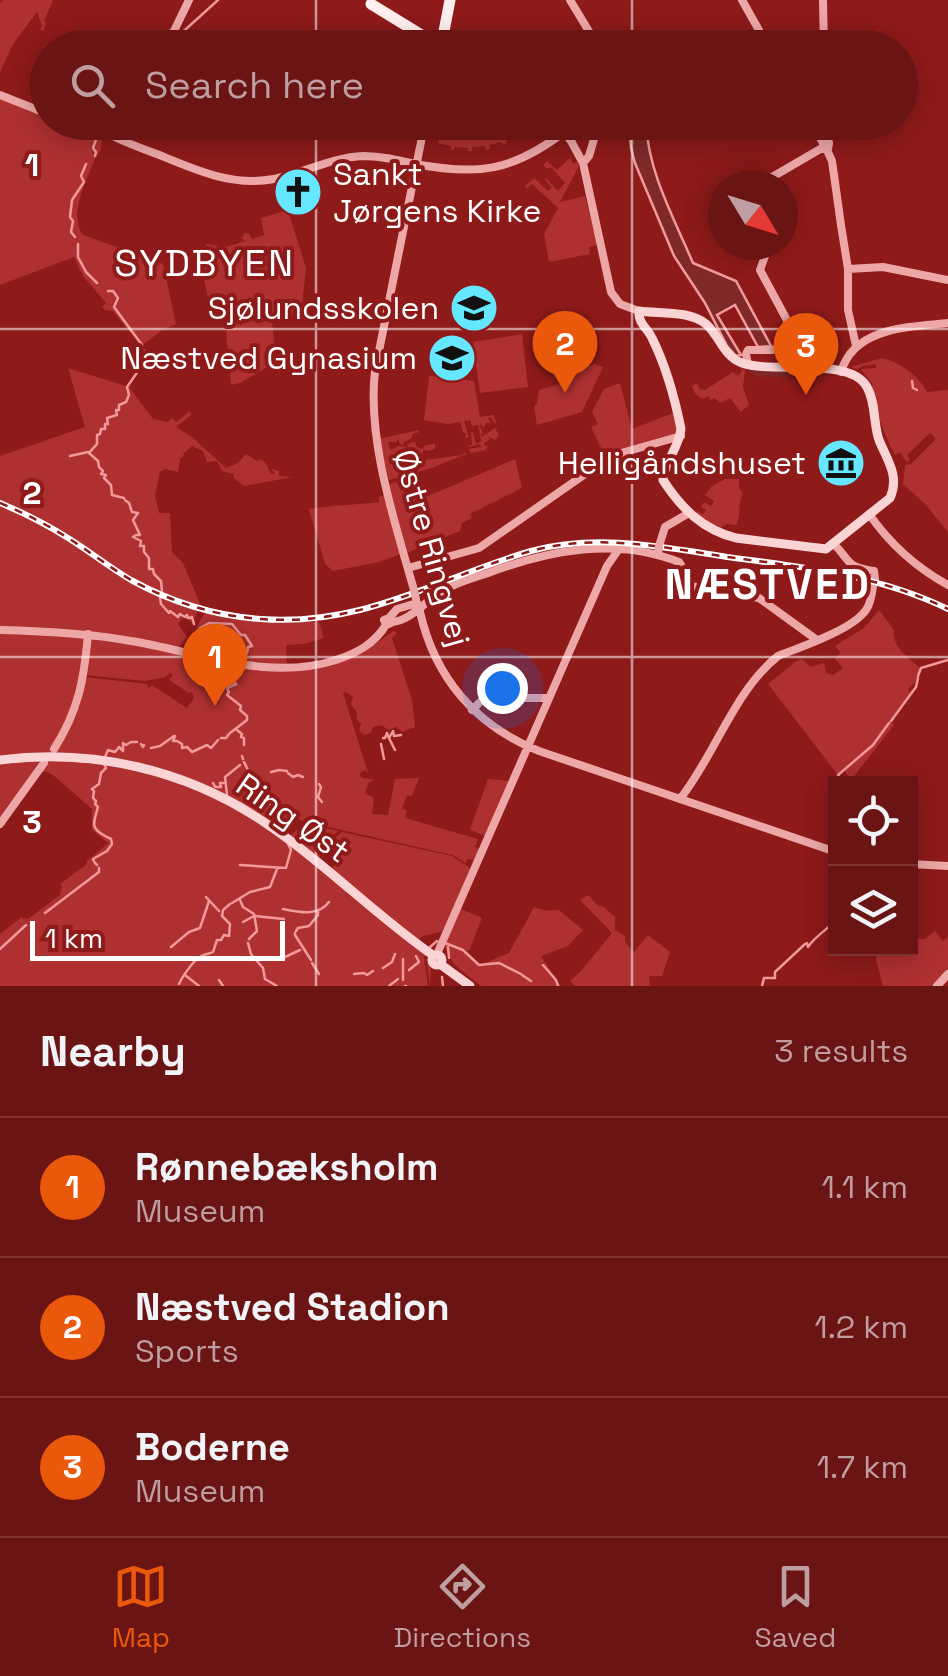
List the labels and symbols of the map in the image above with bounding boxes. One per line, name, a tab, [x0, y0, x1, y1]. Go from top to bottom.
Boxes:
text: 1	[25, 145, 39, 185]
place label: Sankt Jørgens Kirke	[333, 154, 541, 231]
church icon: Sankt Jørgens Kirke	[272, 166, 324, 218]
north arrow	[708, 170, 798, 260]
district label: SYDBYEN	[114, 239, 296, 287]
school or university icon: Sjølundsskolen	[448, 282, 500, 334]
place label: Sjølundsskolen	[208, 288, 439, 328]
pin: 2	[532, 310, 598, 393]
pin: 3	[774, 312, 838, 395]
school or university icon: Næstved Gynasium	[426, 332, 478, 384]
place label: Næstved Gynasium	[120, 338, 417, 378]
museum icon: Helligåndshuset	[815, 437, 867, 489]
place label: Helligåndshuset	[558, 443, 806, 483]
street label: Østre Ringvej	[385, 445, 479, 651]
text: 2	[22, 473, 42, 513]
district label: NÆSTVED	[665, 558, 871, 611]
pin: 1	[182, 624, 248, 706]
your location	[477, 663, 528, 714]
street label: Ring Øst	[229, 765, 357, 871]
text: 3	[22, 802, 42, 842]
scale bar	[30, 916, 285, 960]

